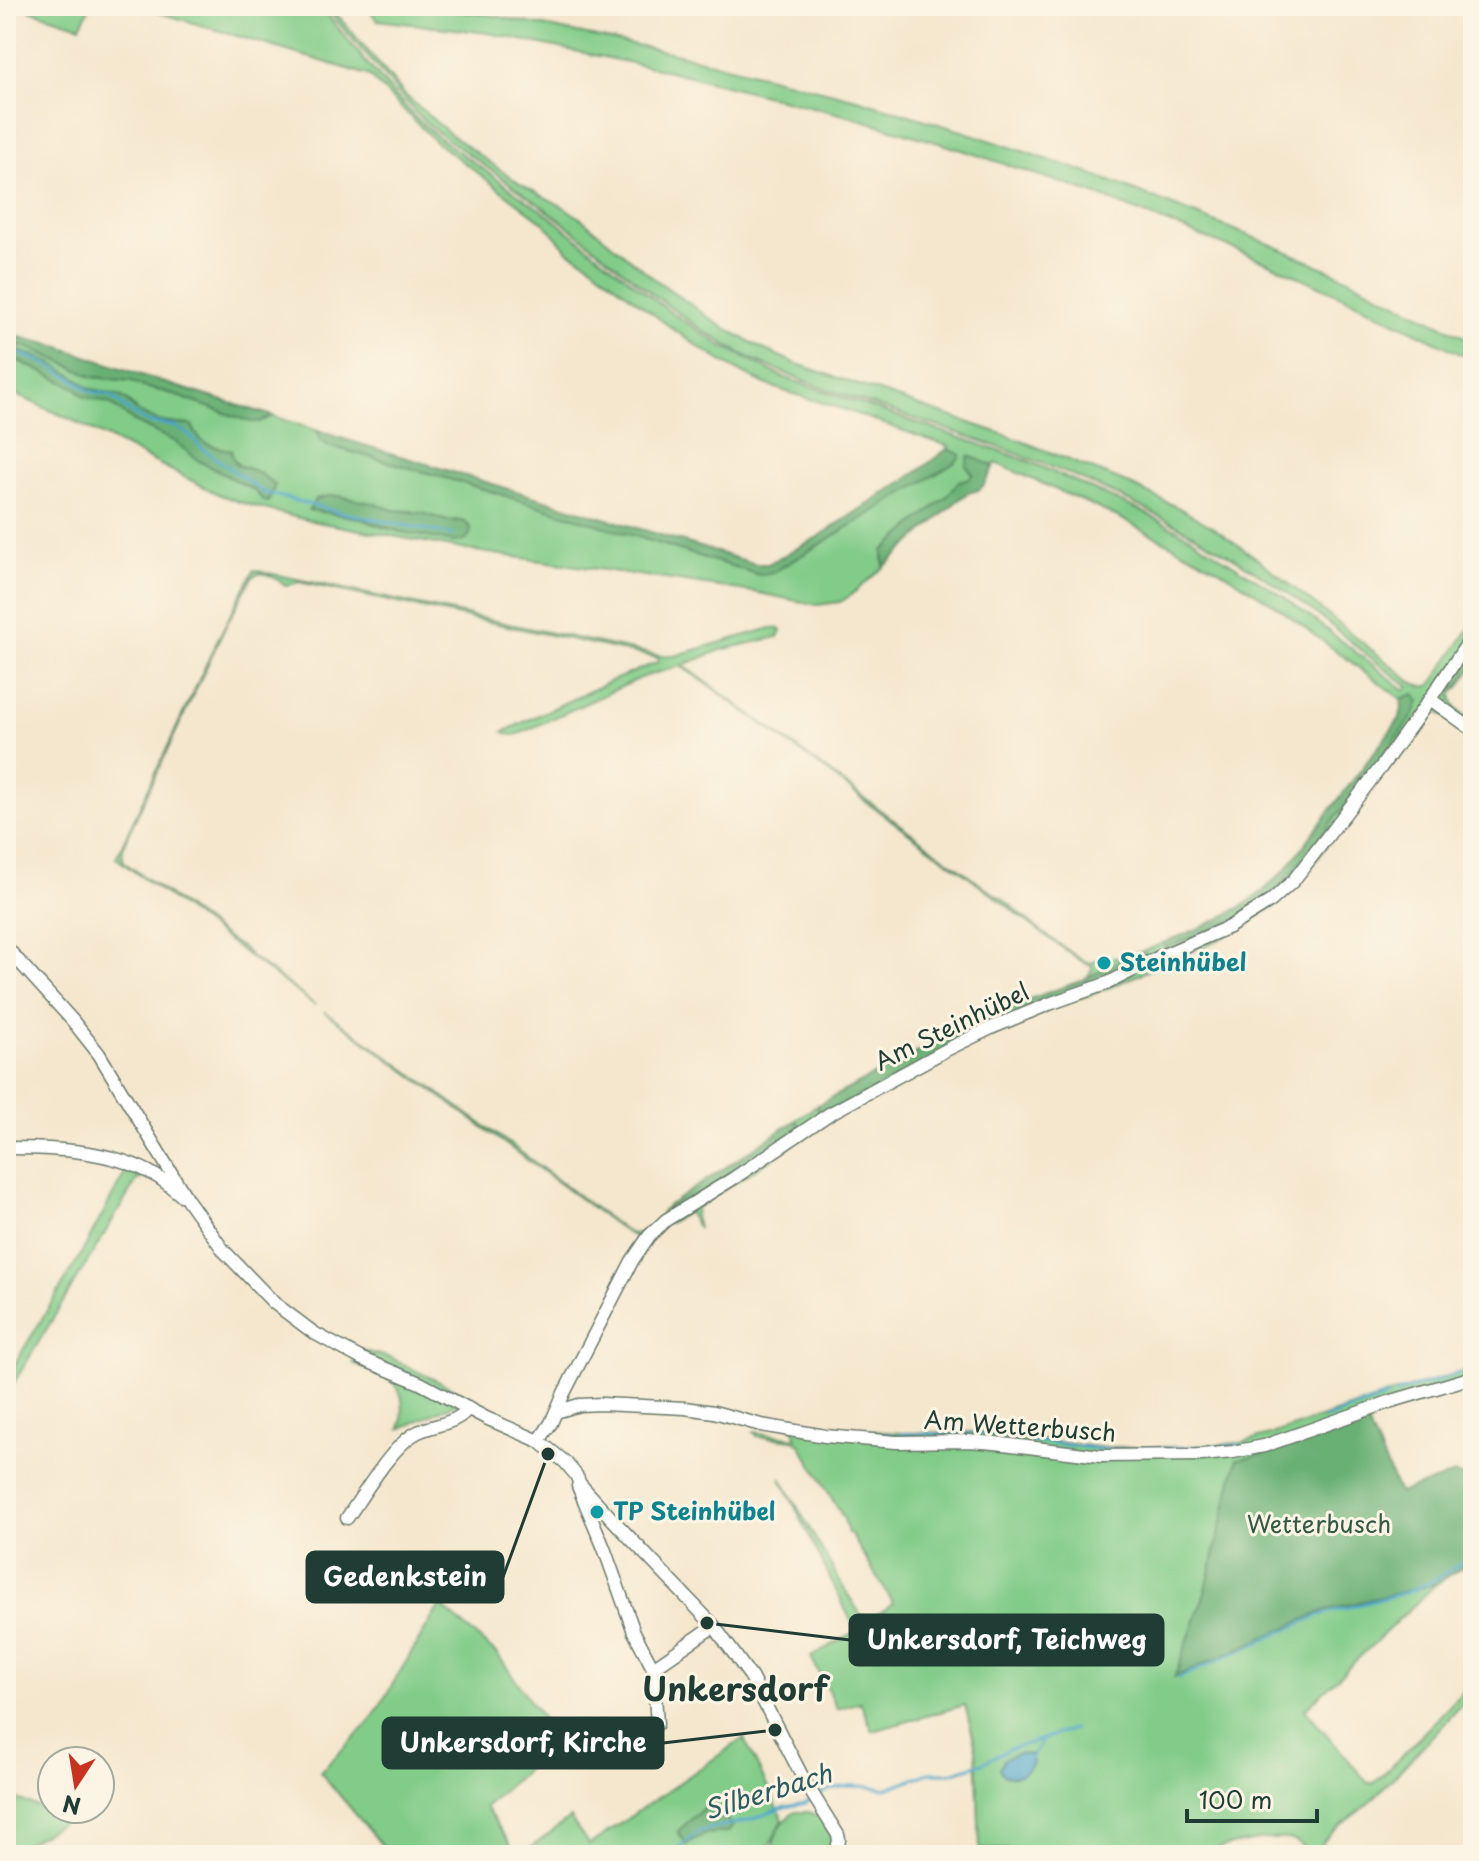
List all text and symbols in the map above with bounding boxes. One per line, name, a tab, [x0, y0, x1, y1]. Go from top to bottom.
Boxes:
place label: Steinhübel	[1120, 943, 1246, 979]
marker: Steinhübel	[1095, 954, 1113, 972]
street label: Am Steinhübel	[868, 972, 1035, 1078]
street label: Am Wetterbusch	[923, 1400, 1117, 1450]
place label: TP Steinhübel	[613, 1492, 776, 1528]
marker: TP Steinhübel	[588, 1503, 606, 1521]
park label: Wetterbusch	[1247, 1505, 1391, 1541]
callout: Gedenkstein	[307, 1552, 503, 1602]
text: Gedenkstein	[323, 1556, 487, 1595]
callout: Unkersdorf, Teichweg	[850, 1615, 1163, 1665]
text: Unkersdorf, Teichweg	[867, 1619, 1147, 1658]
district label: Unkersdorf	[642, 1664, 830, 1712]
callout: Unkersdorf, Kirche	[383, 1718, 663, 1768]
text: Unkersdorf, Kirche	[399, 1722, 647, 1761]
north arrow	[36, 1745, 116, 1825]
water label: Silberbach	[699, 1752, 837, 1828]
scale bar	[1187, 1773, 1317, 1823]
text: 100 m	[1199, 1781, 1272, 1817]
text: N	[60, 1788, 83, 1824]

